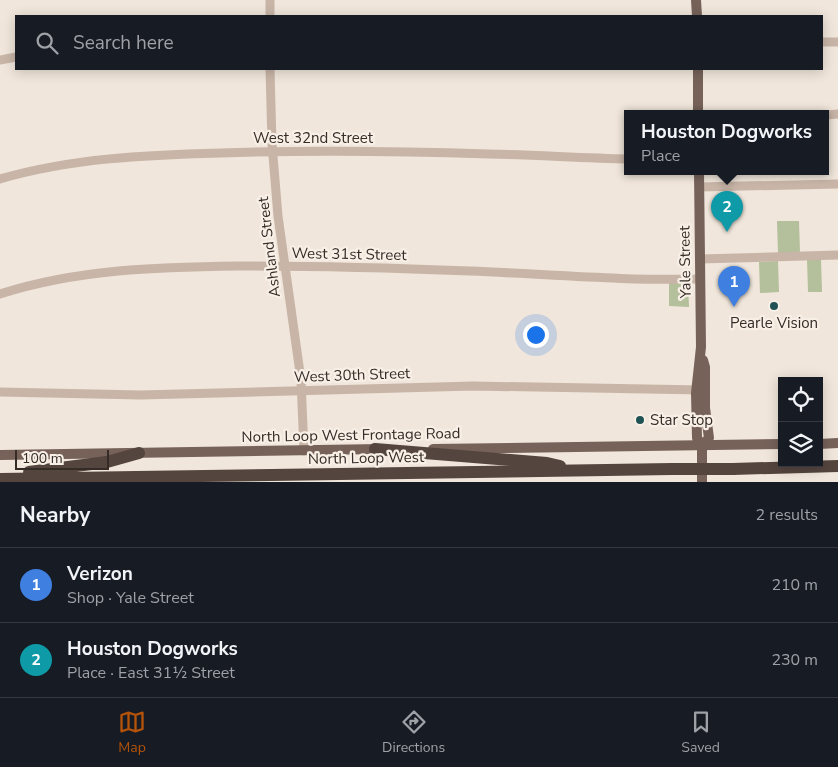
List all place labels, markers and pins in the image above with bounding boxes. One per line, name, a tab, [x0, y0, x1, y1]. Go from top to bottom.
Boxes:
pin: 2	[711, 191, 743, 232]
pin: 1	[718, 266, 750, 307]
marker: Pearle Vision	[768, 300, 780, 312]
place label: Pearle Vision	[730, 313, 818, 333]
place label: Star Stop	[650, 410, 713, 430]
marker: Star Stop	[634, 414, 646, 426]

